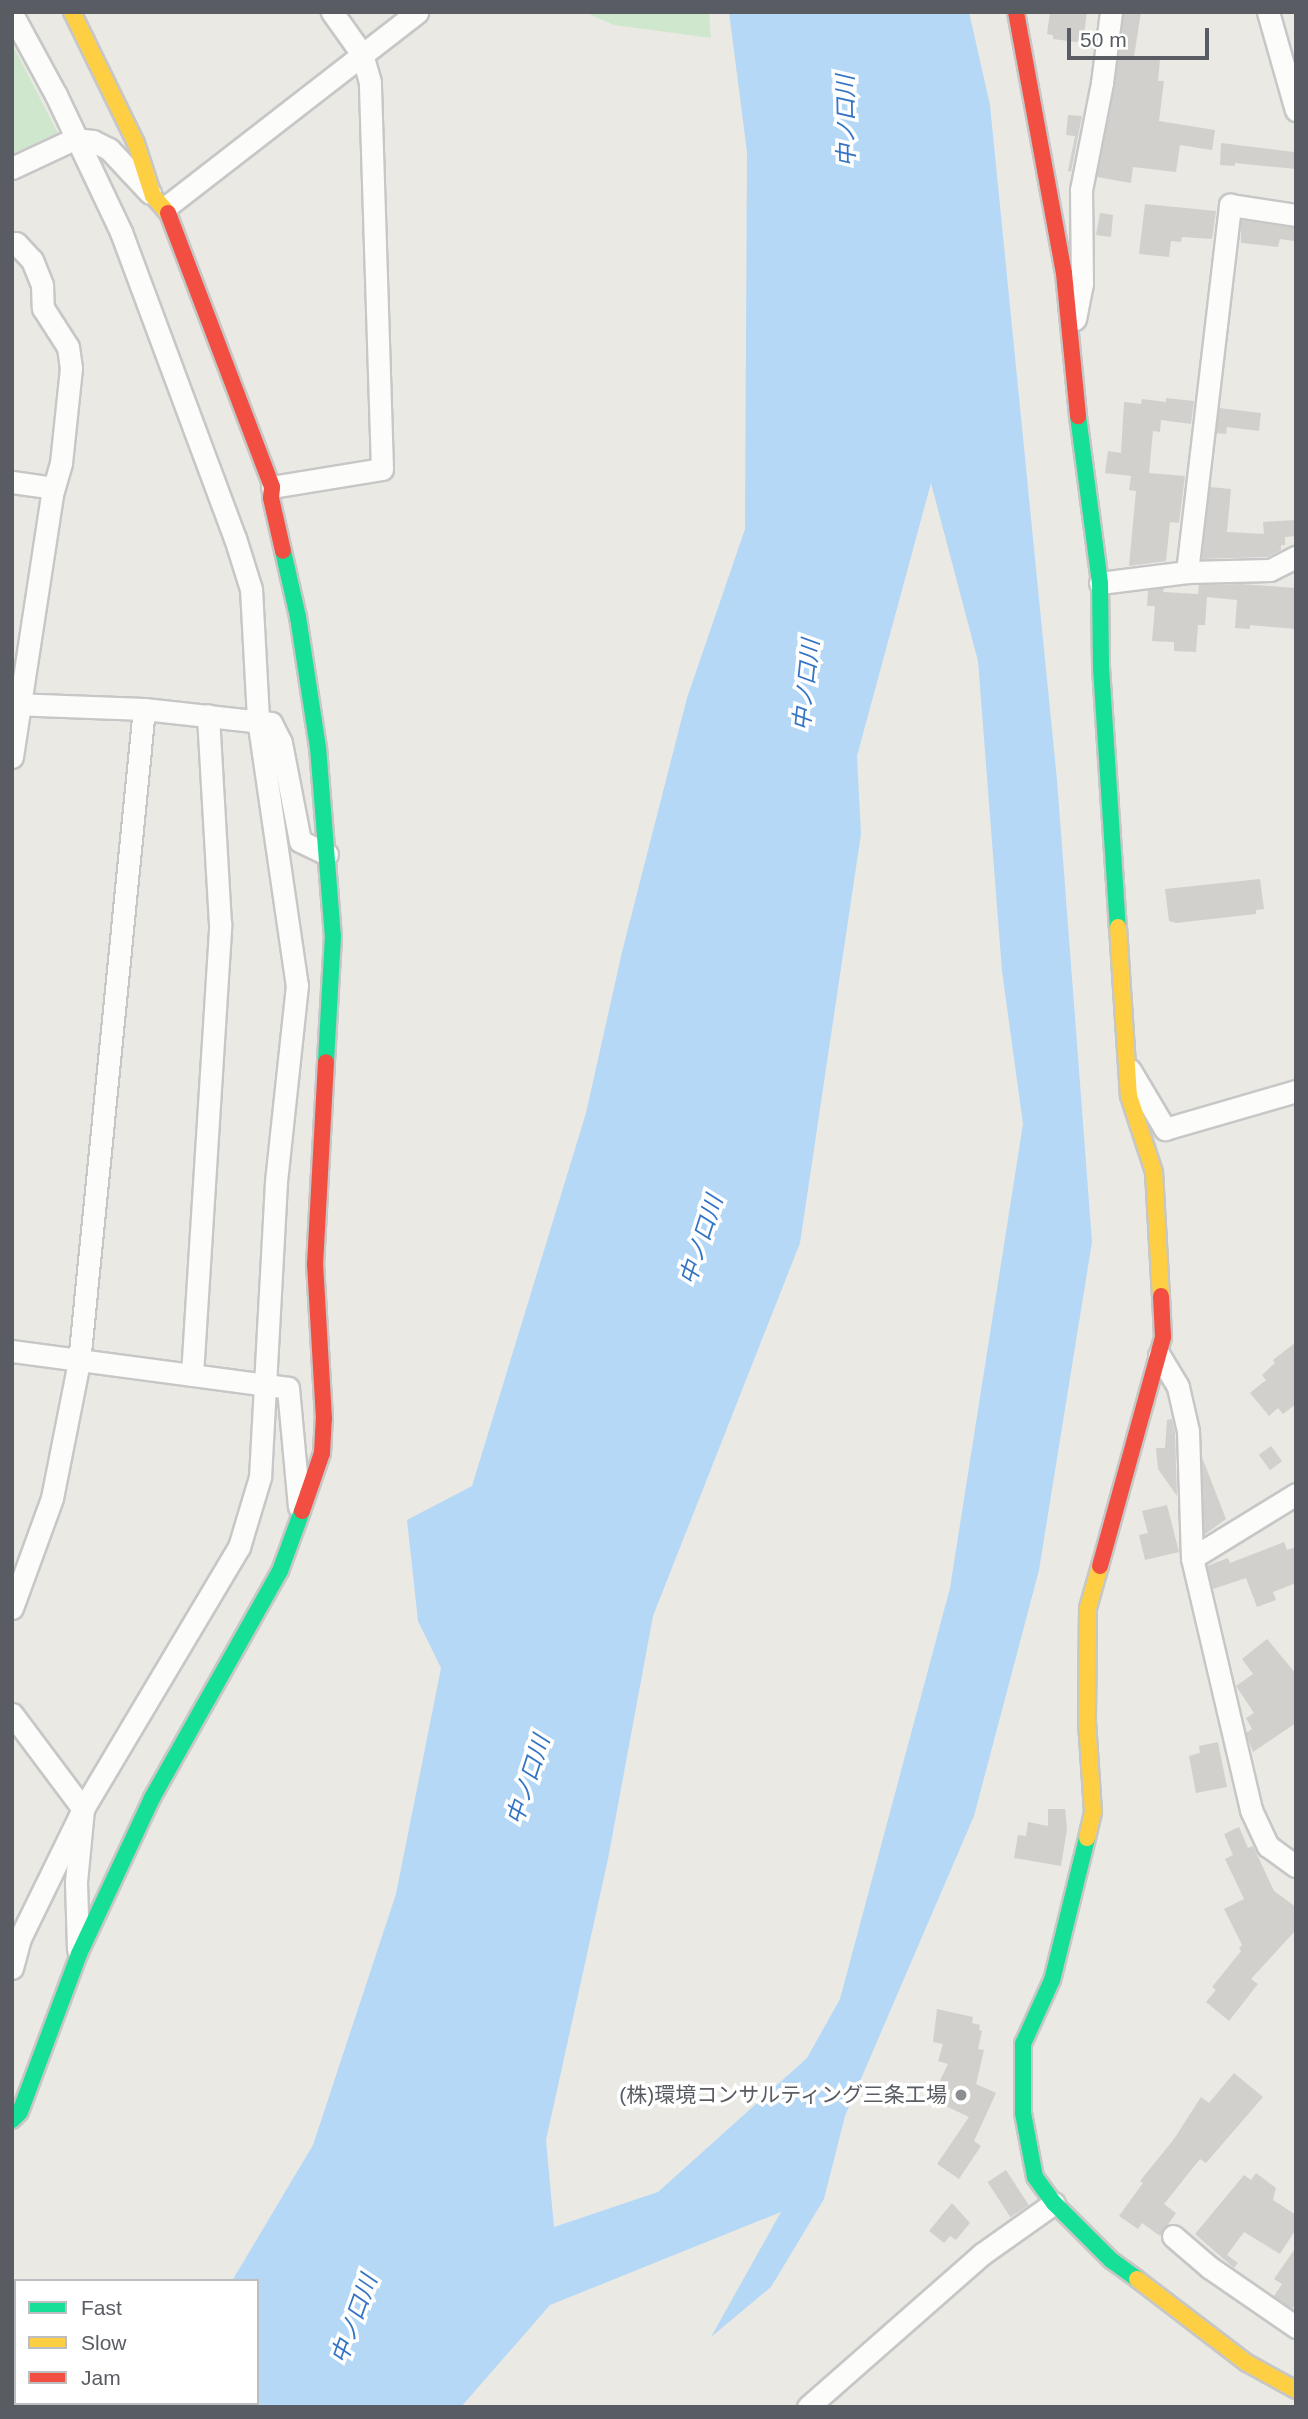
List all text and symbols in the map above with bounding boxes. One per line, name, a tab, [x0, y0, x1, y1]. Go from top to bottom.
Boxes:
scale bar	[1070, 14, 1212, 58]
text: 50 m	[1080, 28, 1127, 51]
water label: 中ノ口川	[831, 75, 861, 167]
water label: 中ノ口川	[787, 638, 825, 732]
water label: 中ノ口川	[674, 1192, 728, 1288]
water label: 中ノ口川	[501, 1732, 555, 1828]
place label: (株)環境コンサルティング三条工場	[618, 2082, 947, 2108]
marker: (株)環境コンサルティング三条工場	[953, 2087, 969, 2103]
water label: 中ノ口川	[325, 2271, 383, 2367]
legend	[14, 2279, 259, 2405]
text: Fast	[81, 2296, 122, 2319]
text: Slow	[81, 2331, 127, 2354]
text: Jam	[81, 2366, 121, 2389]

